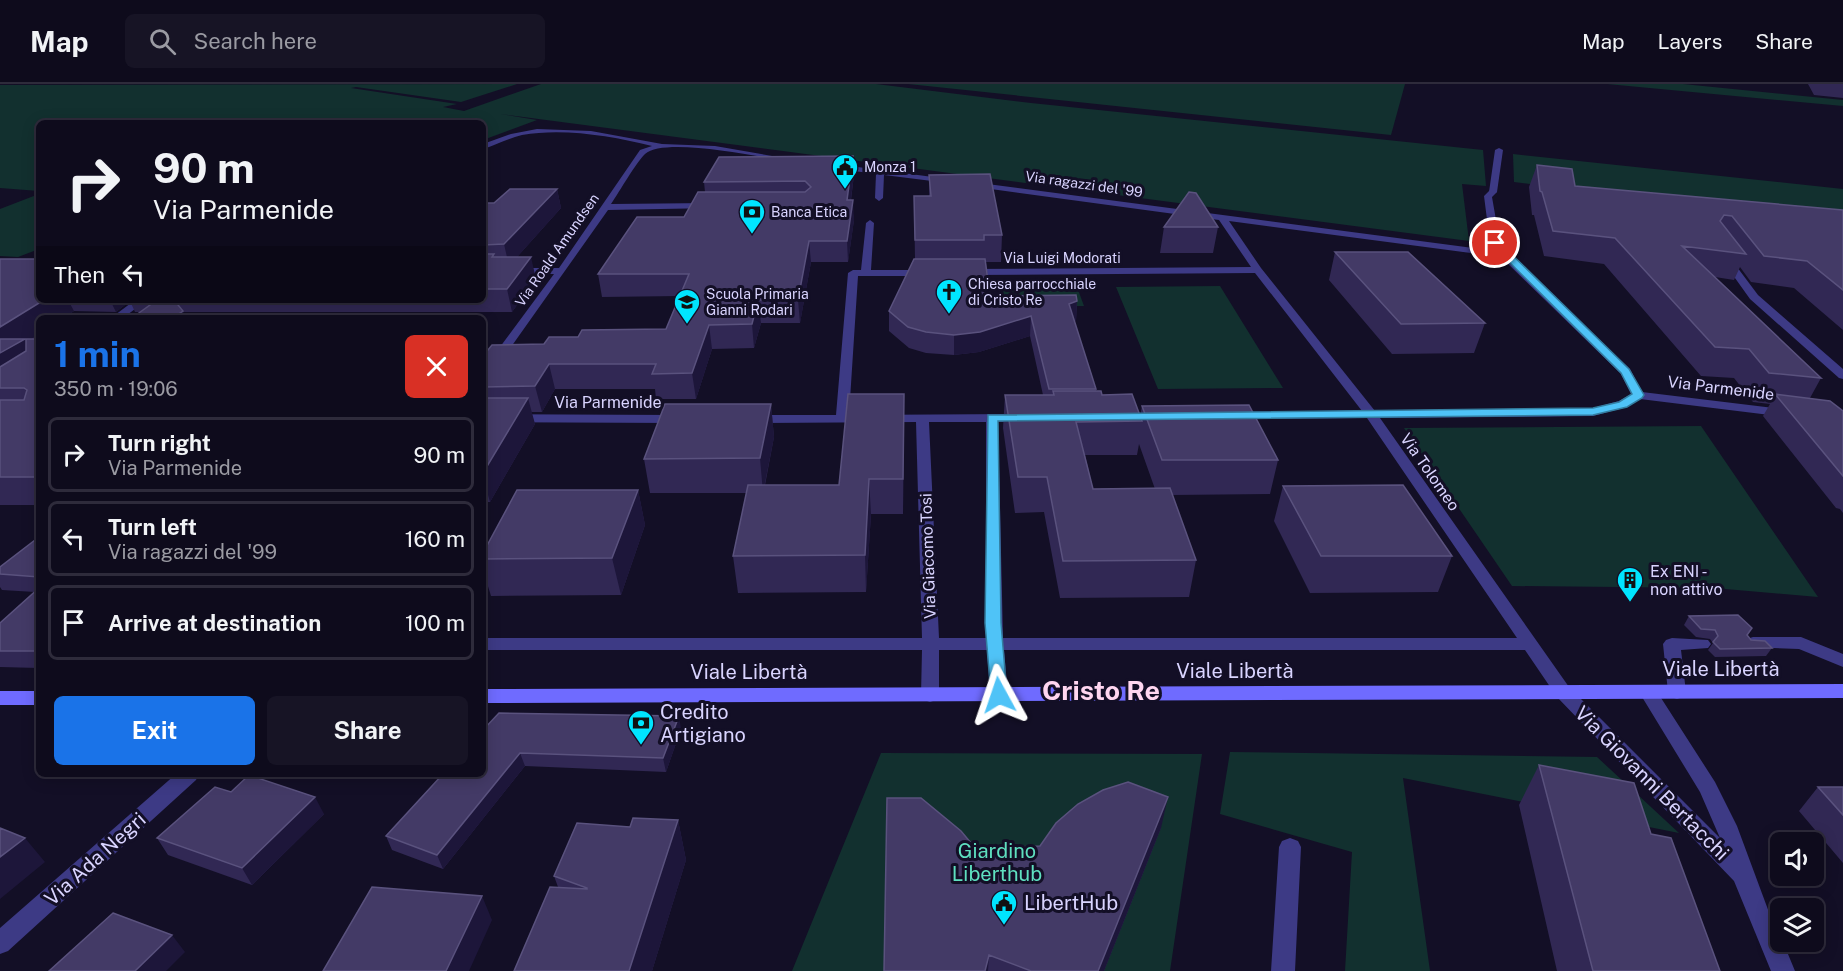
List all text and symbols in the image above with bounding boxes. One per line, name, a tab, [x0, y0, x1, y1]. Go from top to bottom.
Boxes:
search box	[125, 14, 545, 68]
text: Map	[30, 25, 89, 58]
icon: search	[146, 25, 179, 58]
text: Search here	[194, 28, 317, 54]
text: Map	[1582, 29, 1625, 54]
text: Layers	[1658, 29, 1722, 54]
text: Share	[1755, 29, 1813, 54]
text: 90 m	[153, 143, 255, 192]
icon: right	[54, 144, 132, 222]
public building icon: Monza 1	[830, 152, 860, 190]
place label: Monza 1	[864, 159, 916, 175]
street label: Via ragazzi del '99	[1024, 168, 1144, 200]
street label: Via Roald Amundsen	[512, 190, 602, 310]
text: Via Parmenide	[153, 193, 334, 225]
bank icon: Banca Etica	[737, 197, 767, 235]
place label: Banca Etica	[771, 204, 847, 220]
pin	[1469, 217, 1520, 268]
icon: arrive	[1478, 226, 1511, 259]
street label: Via Luigi Modorati	[1003, 250, 1121, 266]
icon: left	[117, 258, 150, 291]
text: Then	[54, 262, 105, 288]
place label: Chiesa parrocchiale di Cristo Re	[968, 276, 1096, 308]
church icon: Chiesa parrocchiale di Cristo Re	[934, 277, 964, 315]
place label: Scuola Primaria Gianni Rodari	[706, 286, 809, 318]
school or university icon: Scuola Primaria Gianni Rodari	[672, 287, 702, 325]
text: 1 min	[54, 333, 141, 375]
button: close	[405, 335, 468, 398]
street label: Via Parmenide	[1667, 372, 1775, 404]
text: 350 m · 19:06	[54, 377, 178, 401]
street label: Via Parmenide	[554, 393, 662, 412]
text: Turn right	[108, 430, 211, 456]
street label: Via Tolomeo	[1396, 430, 1464, 514]
icon: right	[57, 438, 90, 471]
text: 90 m	[414, 442, 465, 468]
text: Via Parmenide	[108, 456, 242, 480]
street label: Via Giacomo Tosi	[916, 493, 940, 619]
text: Turn left	[108, 514, 197, 540]
icon: left	[57, 522, 90, 555]
text: 160 m	[405, 526, 465, 552]
text: Via ragazzi del '99	[108, 540, 277, 564]
place label: Ex ENI - non attivo	[1650, 562, 1722, 599]
building icon: Ex ENI - non attivo	[1615, 565, 1645, 603]
icon: arrive	[57, 606, 90, 639]
text: Arrive at destination	[108, 610, 321, 636]
text: 100 m	[405, 610, 465, 636]
street label: Viale Libertà	[1662, 657, 1780, 681]
street label: Viale Libertà	[1176, 659, 1294, 683]
street label: Viale Libertà	[690, 660, 808, 684]
position arrow	[967, 663, 1031, 727]
district label: Cristo Re	[1042, 674, 1160, 706]
button: Exit	[54, 696, 255, 765]
button: Share	[267, 696, 468, 765]
place label: Credito Artigiano	[660, 700, 746, 747]
street label: Via Giovanni Bertacchi	[1570, 701, 1734, 865]
bank icon: Credito Artigiano	[626, 708, 656, 746]
street label: Via Ada Negri	[40, 807, 150, 911]
map controls	[1770, 832, 1824, 952]
button: sound	[1770, 832, 1824, 886]
park label: Giardino Liberthub	[952, 839, 1042, 886]
public building icon: LibertHub	[989, 888, 1019, 926]
place label: LibertHub	[1024, 891, 1118, 915]
button: layers	[1770, 898, 1824, 952]

